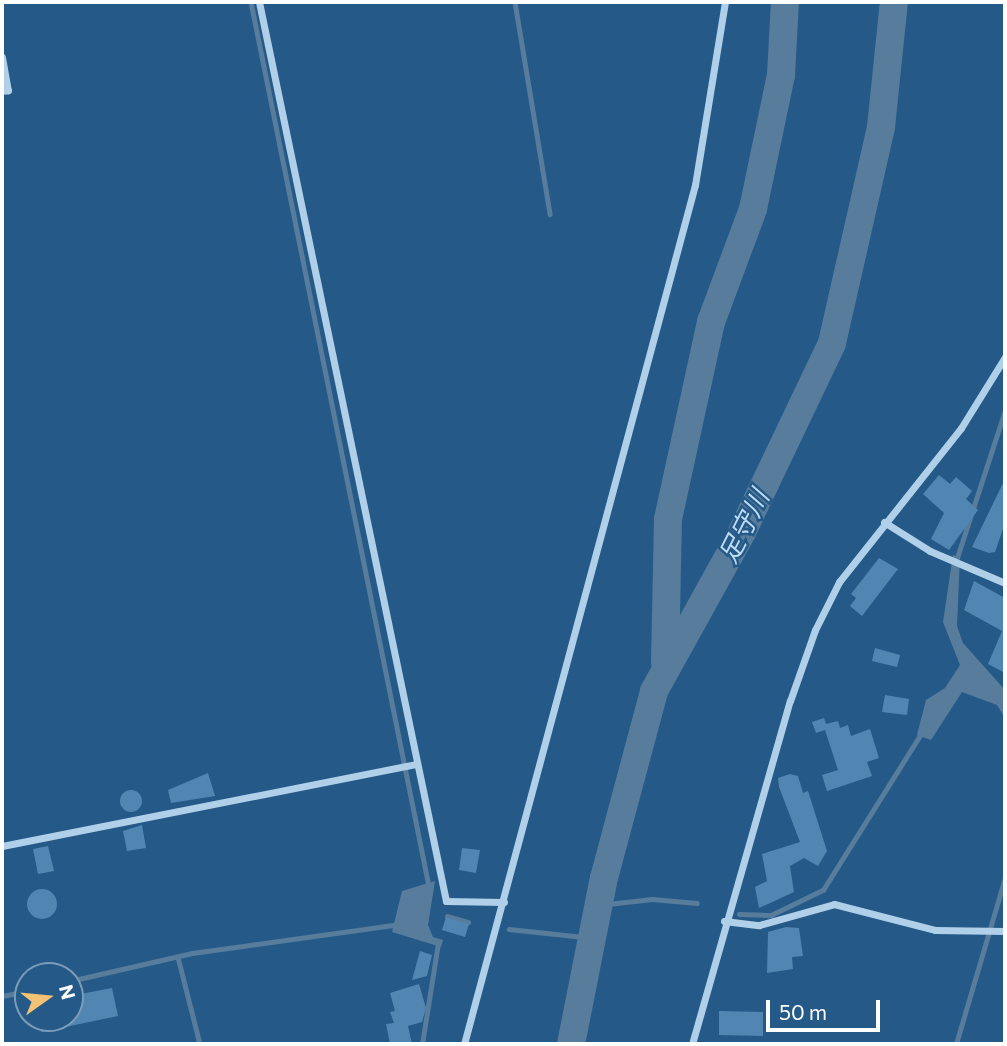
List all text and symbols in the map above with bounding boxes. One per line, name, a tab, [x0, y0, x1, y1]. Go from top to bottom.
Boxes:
water label: 足守川	[711, 484, 775, 568]
north arrow	[14, 962, 84, 1032]
text: N	[55, 982, 81, 1002]
scale bar	[769, 986, 883, 1030]
text: 50 m	[779, 999, 827, 1024]

